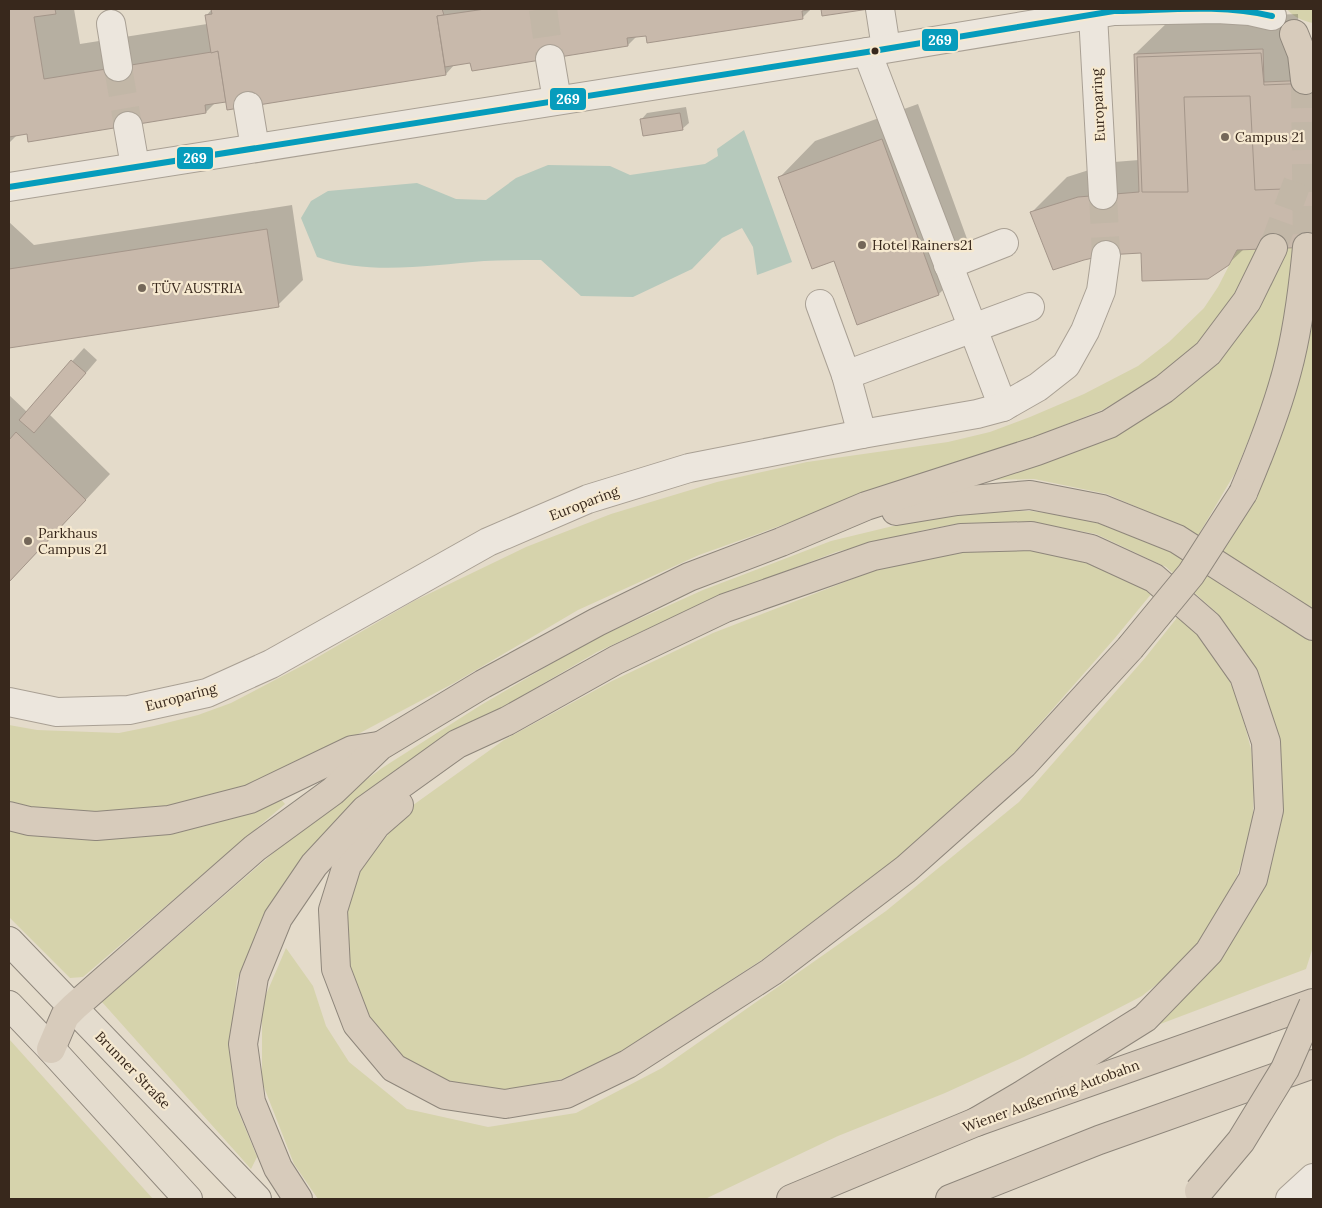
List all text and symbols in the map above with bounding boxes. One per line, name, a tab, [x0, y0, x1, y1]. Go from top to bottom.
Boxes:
line badge: 269	[921, 28, 959, 52]
text: 269	[928, 31, 952, 49]
unlabelled marker	[870, 46, 880, 56]
street label: Europaring	[1087, 68, 1109, 142]
line badge: 269	[549, 87, 587, 111]
text: 269	[556, 90, 580, 108]
place label: Campus 21	[1235, 128, 1304, 146]
marker: Campus 21	[1219, 131, 1231, 143]
line badge: 269	[176, 146, 214, 170]
text: 269	[183, 149, 207, 167]
place label: Hotel Rainers21	[872, 236, 973, 254]
marker: Hotel Rainers21	[856, 239, 868, 251]
place label: TÜV AUSTRIA	[152, 279, 243, 297]
marker: TÜV AUSTRIA	[136, 282, 148, 294]
street label: Europaring	[547, 481, 621, 524]
place label: Parkhaus Campus 21	[38, 524, 107, 558]
marker: Parkhaus Campus 21	[22, 535, 34, 547]
street label: Europaring	[143, 679, 219, 715]
street label: Brunner Straße	[91, 1027, 175, 1113]
street label: Wiener Außenring Autobahn	[960, 1055, 1142, 1136]

